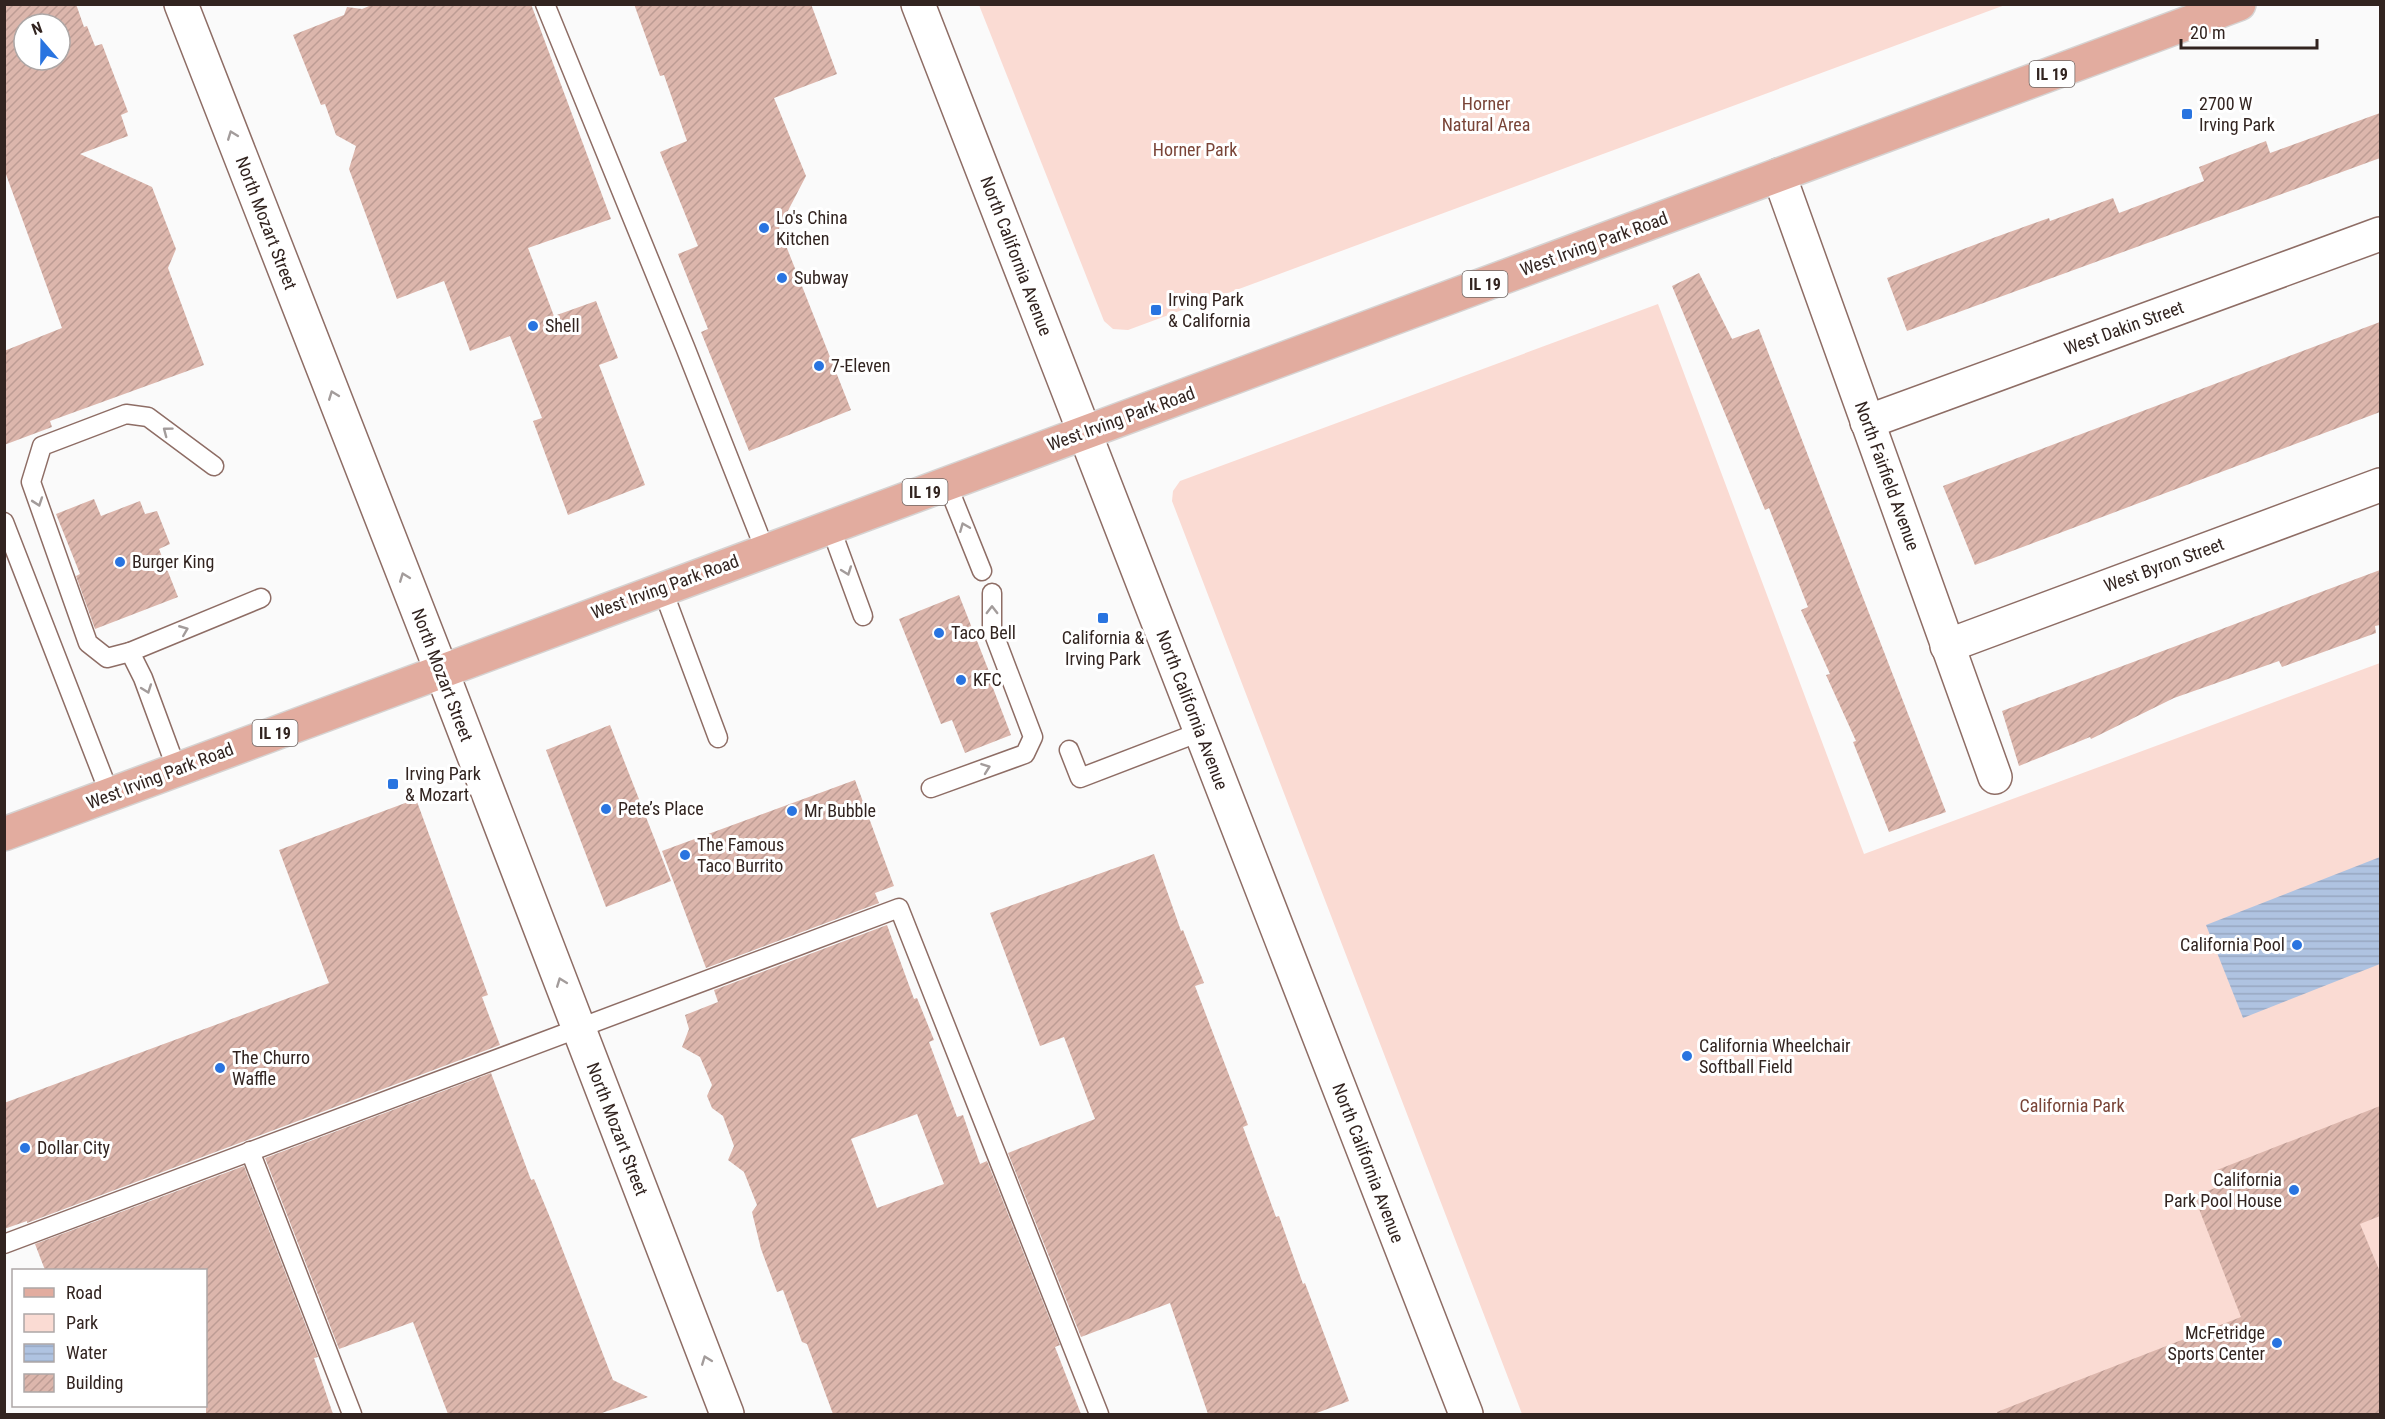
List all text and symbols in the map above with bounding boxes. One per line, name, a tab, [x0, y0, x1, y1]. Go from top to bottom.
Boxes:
north arrow	[12, 12, 72, 72]
scale bar	[2181, 12, 2318, 50]
text: N	[29, 18, 45, 39]
text: 20 m	[2190, 22, 2225, 43]
road number: IL 19	[2030, 61, 2074, 87]
park label: Horner Natural Area	[1442, 93, 1530, 135]
place label: 2700 W Irving Park	[2199, 93, 2275, 135]
marker: 2700 W Irving Park	[2180, 107, 2194, 121]
one-way arrow	[227, 130, 239, 141]
park label: Horner Park	[1153, 139, 1237, 160]
street label: North Mozart Street	[231, 153, 302, 292]
street label: North California Avenue	[976, 173, 1057, 338]
place label: Lo's China Kitchen	[776, 207, 848, 249]
street label: West Irving Park Road	[1517, 207, 1671, 280]
marker: Lo's China Kitchen	[757, 221, 771, 235]
place label: Subway	[794, 267, 849, 288]
marker: Subway	[775, 271, 789, 285]
road number: IL 19	[1462, 271, 1508, 297]
place label: Irving Park & California	[1168, 289, 1251, 331]
street label: West Dakin Street	[2061, 296, 2186, 359]
marker: Irving Park & California	[1149, 303, 1163, 317]
place label: Shell	[545, 315, 580, 336]
marker: Shell	[526, 319, 540, 333]
place label: 7-Eleven	[831, 355, 891, 376]
marker: 7-Eleven	[812, 359, 826, 373]
street label: West Irving Park Road	[1044, 382, 1198, 455]
one-way arrow	[328, 390, 341, 401]
street label: North Fairfield Avenue	[1851, 398, 1924, 553]
one-way arrow	[163, 427, 174, 438]
road number: IL 19	[902, 479, 948, 505]
one-way arrow	[31, 496, 44, 507]
one-way arrow	[959, 523, 971, 534]
street label: West Byron Street	[2101, 533, 2227, 596]
street label: West Irving Park Road	[588, 550, 742, 623]
place label: Burger King	[132, 551, 214, 572]
marker: Burger King	[113, 555, 127, 569]
one-way arrow	[839, 565, 852, 576]
one-way arrow	[399, 572, 411, 583]
street label: North Mozart Street	[407, 605, 478, 744]
one-way arrow	[986, 605, 998, 614]
marker: California & Irving Park	[1096, 611, 1110, 625]
place label: Taco Bell	[951, 622, 1016, 643]
one-way arrow	[178, 625, 189, 637]
marker: Taco Bell	[932, 626, 946, 640]
place label: California & Irving Park	[1062, 627, 1145, 669]
street label: North California Avenue	[1152, 627, 1233, 792]
place label: KFC	[973, 669, 1002, 690]
marker: KFC	[954, 673, 968, 687]
one-way arrow	[139, 683, 152, 694]
road number: IL 19	[252, 720, 298, 746]
street label: West Irving Park Road	[83, 738, 236, 813]
place label: Irving Park & Mozart	[405, 763, 481, 805]
one-way arrow	[980, 763, 991, 776]
marker: Irving Park & Mozart	[386, 777, 400, 791]
place label: Pete’s Place	[618, 798, 704, 819]
place label: Mr Bubble	[804, 800, 876, 821]
marker: Pete’s Place	[599, 802, 613, 816]
marker: Mr Bubble	[785, 804, 799, 818]
place label: The Famous Taco Burrito	[697, 834, 784, 876]
marker: The Famous Taco Burrito	[678, 848, 692, 862]
place label: California Pool	[2180, 934, 2285, 955]
marker: California Pool	[2290, 938, 2304, 952]
one-way arrow	[555, 977, 568, 988]
place label: California Wheelchair Softball Field	[1699, 1035, 1851, 1077]
place label: The Churro Waffle	[232, 1047, 310, 1089]
marker: California Wheelchair Softball Field	[1680, 1049, 1694, 1063]
street label: North Mozart Street	[582, 1059, 653, 1198]
marker: The Churro Waffle	[213, 1061, 227, 1075]
street label: North California Avenue	[1328, 1080, 1409, 1245]
park label: California Park	[2019, 1095, 2125, 1116]
place label: Dollar City	[37, 1137, 110, 1158]
marker: Dollar City	[18, 1141, 32, 1155]
place label: California Park Pool House	[2164, 1169, 2282, 1211]
marker: California Park Pool House	[2287, 1183, 2301, 1197]
legend	[12, 1269, 207, 1407]
text: Road	[66, 1282, 102, 1303]
text: Park	[66, 1312, 98, 1333]
place label: McFetridge Sports Center	[2168, 1322, 2266, 1364]
marker: McFetridge Sports Center	[2270, 1336, 2284, 1350]
text: Water	[66, 1342, 108, 1363]
one-way arrow	[701, 1355, 713, 1366]
text: Building	[66, 1372, 123, 1393]

